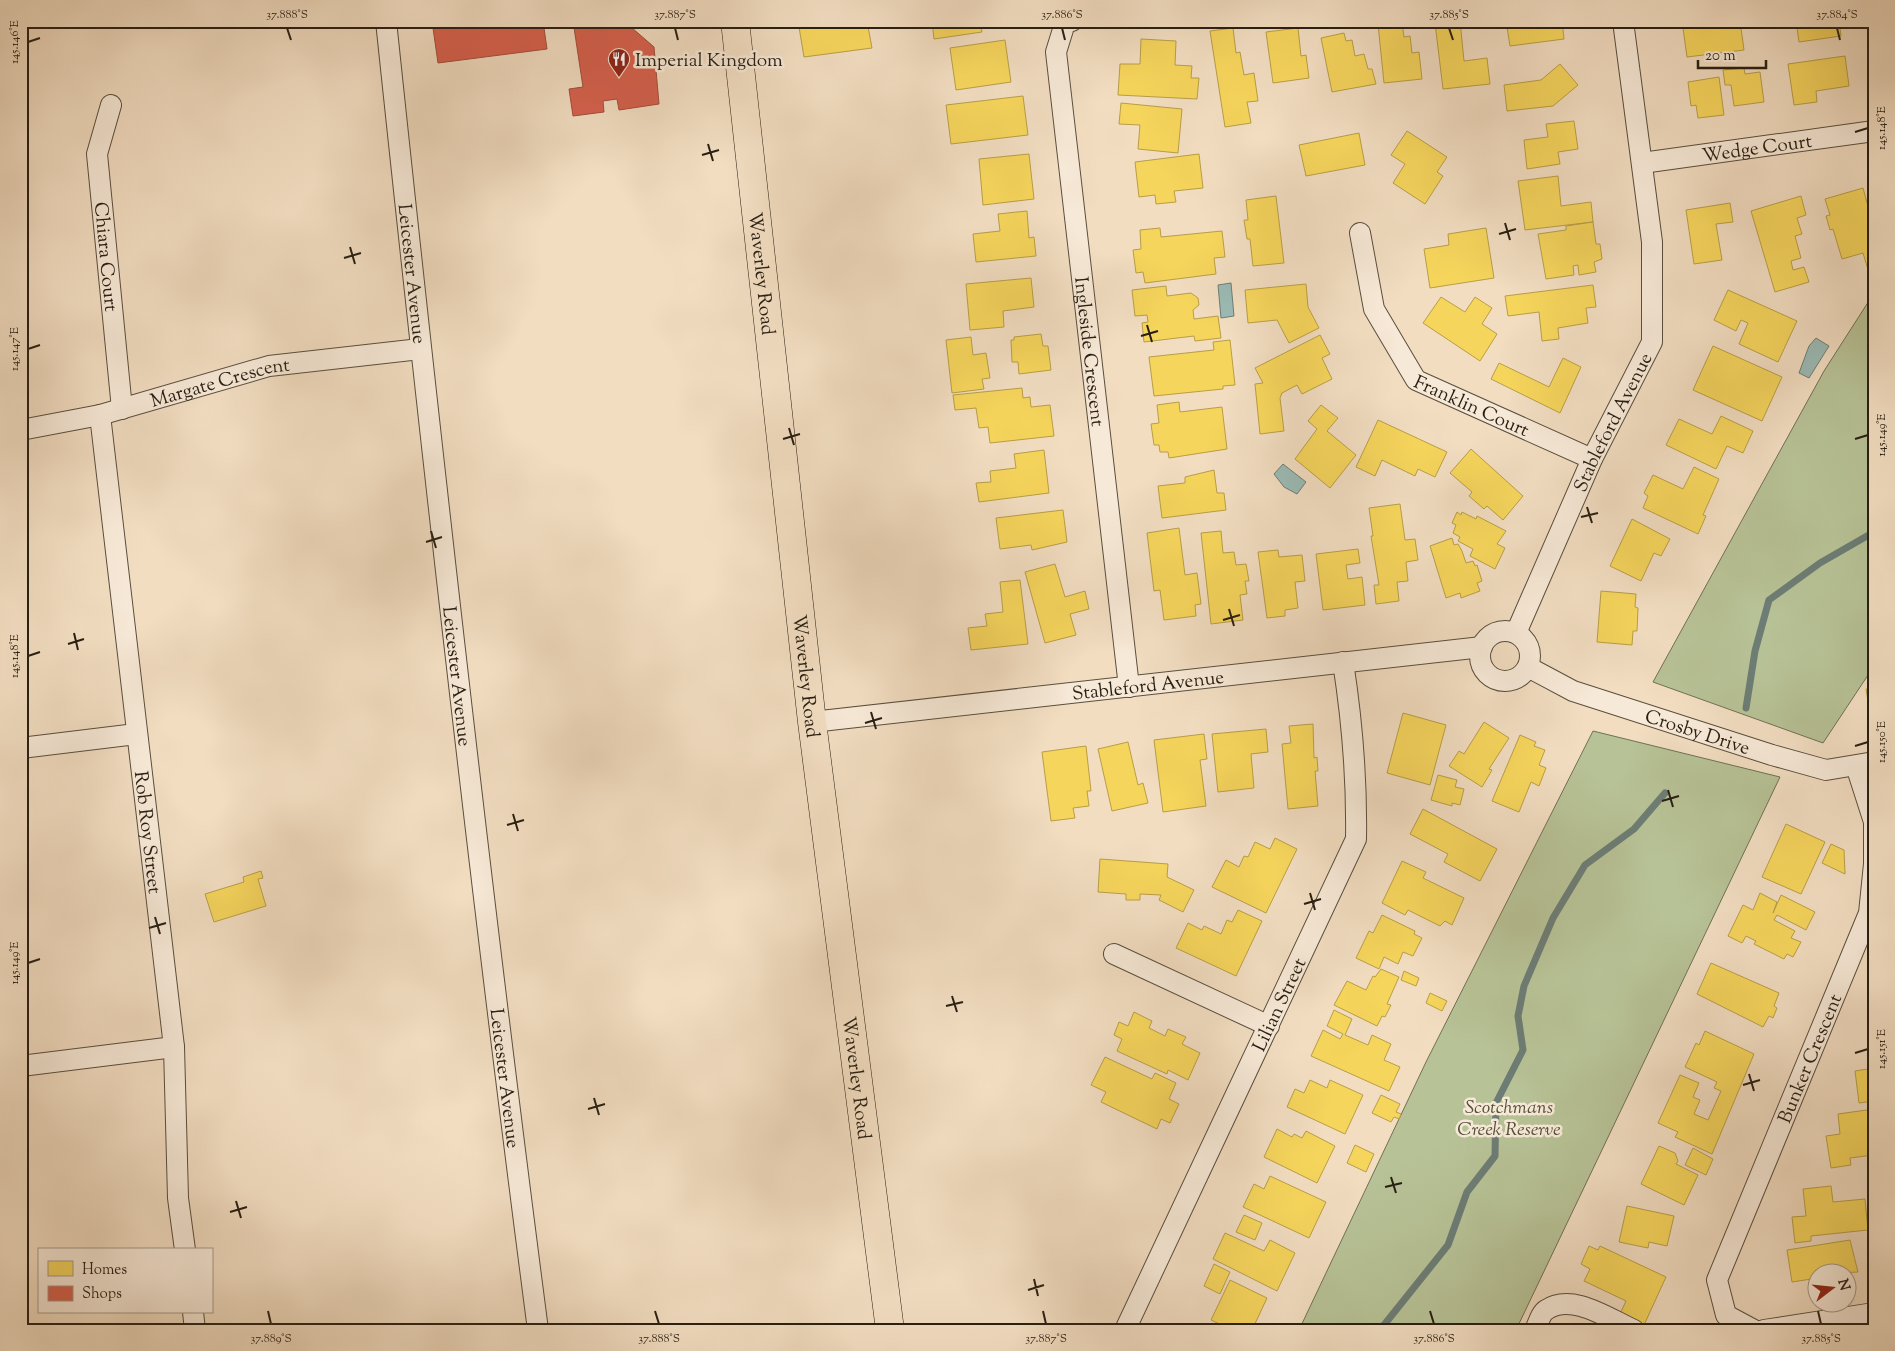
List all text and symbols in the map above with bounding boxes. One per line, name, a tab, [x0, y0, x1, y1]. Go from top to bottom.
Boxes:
text: 37.888°S	[266, 6, 308, 24]
text: 37.887°S	[654, 6, 696, 24]
text: 37.886°S	[1041, 6, 1083, 24]
text: 37.885°S	[1429, 6, 1469, 24]
text: 37.884°S	[1816, 6, 1858, 24]
text: 145.146°E	[6, 19, 24, 64]
scale bar	[1698, 38, 1765, 70]
text: 20 m	[1705, 46, 1736, 67]
restaurant icon: Imperial Kingdom	[607, 47, 631, 78]
place label: Imperial Kingdom	[635, 48, 783, 75]
text: 145.148°E	[1873, 105, 1891, 150]
street label: Wedge Court	[1701, 129, 1814, 171]
street label: Chiara Court	[86, 201, 123, 313]
street label: Leicester Avenue	[390, 202, 432, 345]
street label: Waverley Road	[740, 211, 780, 337]
street label: Ingleside Crescent	[1066, 275, 1110, 428]
text: 145.147°E	[6, 326, 24, 371]
street label: Stableford Avenue	[1568, 348, 1660, 497]
street label: Margate Crescent	[147, 353, 292, 416]
street label: Franklin Court	[1409, 370, 1533, 445]
text: 145.149°E	[1873, 413, 1891, 457]
street label: Leicester Avenue	[434, 605, 477, 748]
street label: Waverley Road	[784, 613, 825, 740]
text: 145.148°E	[6, 633, 24, 678]
street label: Stableford Avenue	[1071, 665, 1226, 709]
street label: Crosby Drive	[1641, 704, 1753, 763]
text: 145.150°E	[1873, 720, 1891, 763]
street label: Rob Roy Street	[126, 770, 167, 896]
text: 145.149°E	[6, 941, 24, 985]
street label: Lilian Street	[1247, 954, 1314, 1057]
street label: Bunker Crescent	[1772, 990, 1850, 1128]
street label: Leicester Avenue	[481, 1007, 526, 1150]
street label: Waverley Road	[834, 1015, 876, 1142]
text: 145.151°E	[1873, 1028, 1891, 1069]
park label: Scotchmans Creek Reserve	[1457, 1095, 1561, 1144]
legend	[38, 1248, 212, 1314]
text: Homes	[82, 1260, 127, 1281]
north arrow	[1808, 1264, 1858, 1314]
text: N	[1831, 1277, 1854, 1293]
text: Shops	[82, 1284, 122, 1305]
text: 37.889°S	[250, 1330, 292, 1348]
text: 37.888°S	[638, 1330, 680, 1348]
text: 37.887°S	[1025, 1330, 1067, 1348]
text: 37.886°S	[1413, 1330, 1455, 1348]
text: 37.885°S	[1801, 1330, 1841, 1348]

